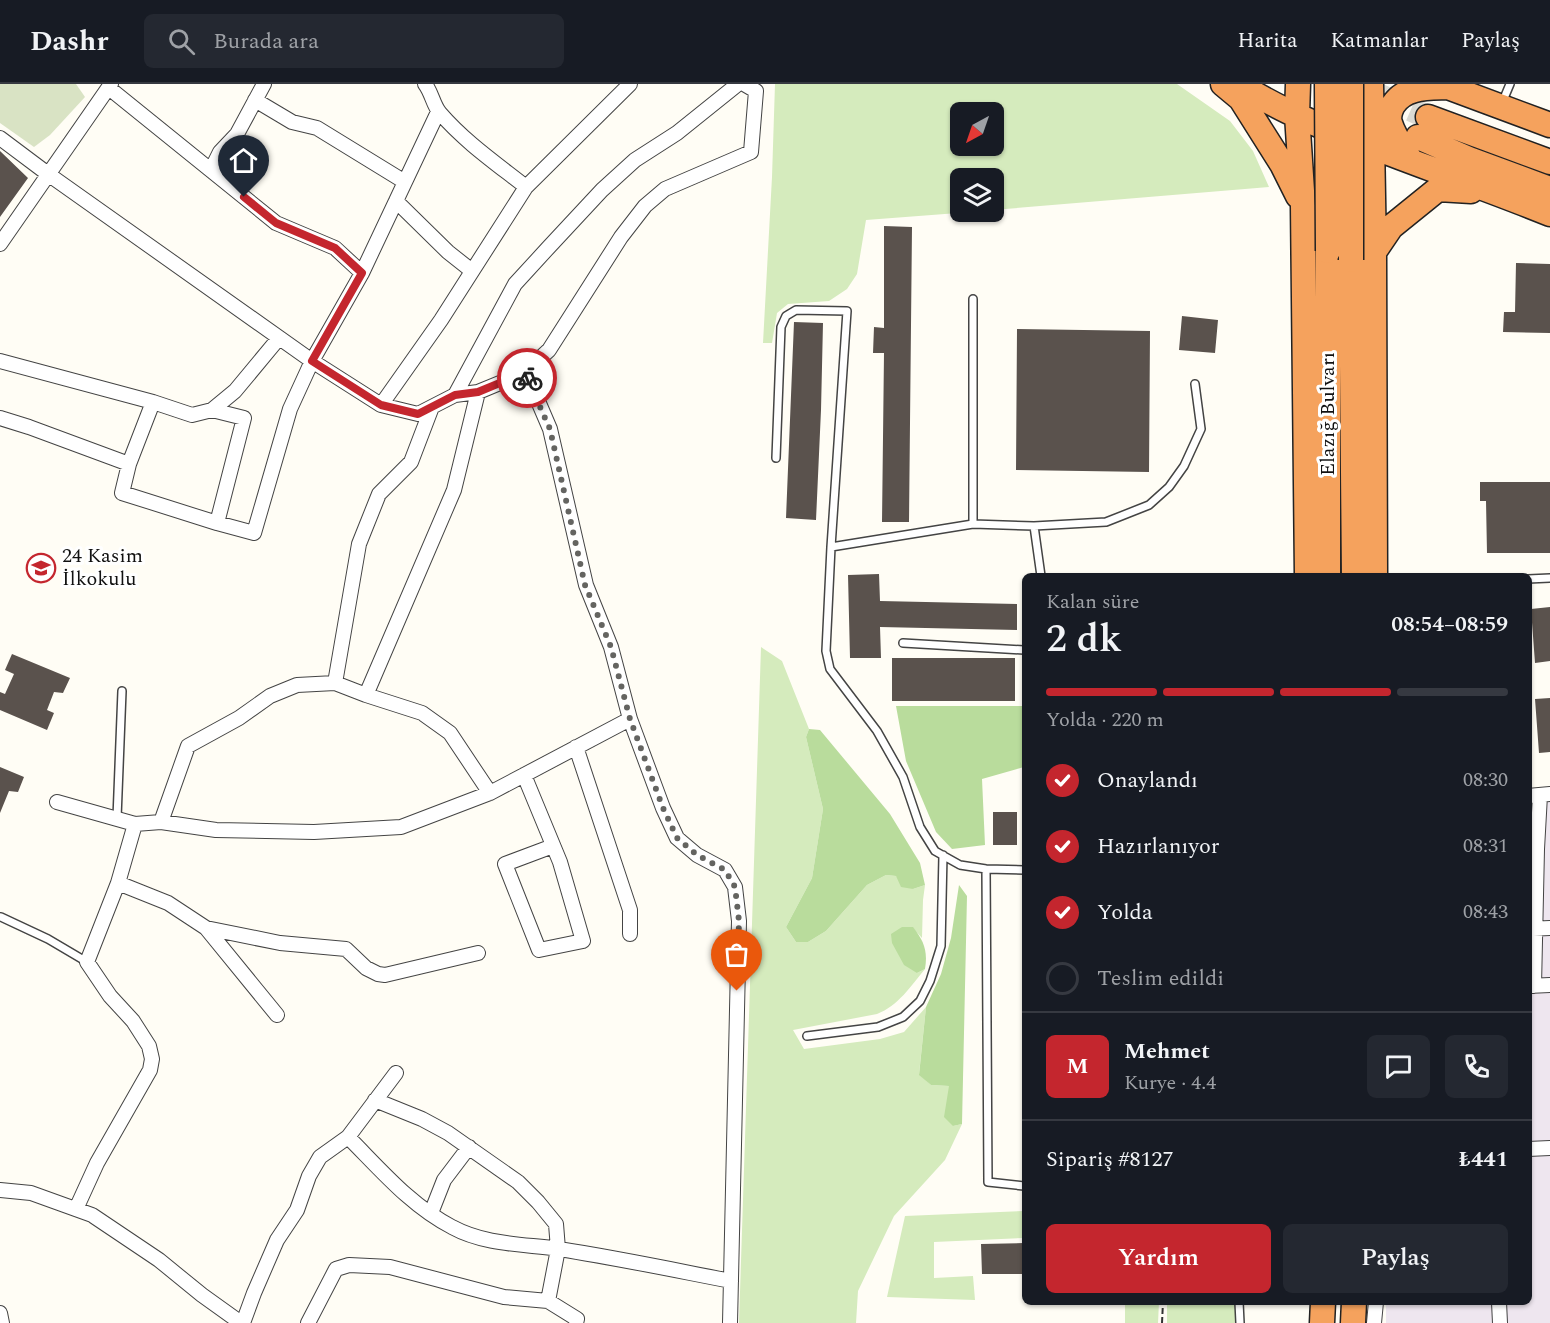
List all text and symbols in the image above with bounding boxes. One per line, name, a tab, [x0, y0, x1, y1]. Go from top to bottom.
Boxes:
search box	[144, 14, 564, 68]
text: Dashr	[30, 20, 108, 63]
icon: search	[165, 25, 198, 58]
text: Burada ara	[213, 25, 319, 58]
text: Harita	[1238, 25, 1297, 57]
text: Katmanlar	[1330, 25, 1428, 57]
text: Paylaş	[1461, 25, 1520, 57]
north arrow	[950, 102, 1004, 156]
map controls	[950, 102, 1004, 222]
pin	[218, 135, 269, 197]
icon: home	[227, 144, 260, 177]
button: layers	[950, 168, 1004, 222]
courier	[497, 348, 557, 408]
street label: Elazığ Bulvarı	[1313, 352, 1343, 476]
icon: bike	[511, 362, 544, 395]
place label: 24 Kasim İlkokulu	[62, 541, 143, 594]
school or university icon: 24 Kasim İlkokulu	[25, 552, 57, 584]
text: Kalan süre	[1046, 587, 1139, 617]
text: 08:54–08:59	[1391, 608, 1508, 641]
text: 2 dk	[1046, 610, 1122, 669]
text: Yolda · 220 m	[1046, 705, 1164, 735]
icon: check	[1046, 764, 1079, 797]
text: Onaylandı	[1097, 764, 1198, 797]
text: 08:30	[1463, 765, 1508, 795]
icon: check	[1046, 830, 1079, 863]
text: Hazırlanıyor	[1097, 830, 1220, 863]
text: 08:31	[1463, 831, 1508, 861]
icon: check	[1046, 896, 1079, 929]
text: Yolda	[1097, 896, 1153, 929]
text: 08:43	[1463, 897, 1508, 927]
pin	[711, 929, 762, 991]
icon: bag	[720, 938, 753, 971]
text: Teslim edildi	[1097, 962, 1224, 995]
text: Mehmet	[1124, 1035, 1210, 1068]
button: chat	[1367, 1035, 1430, 1098]
button: phone	[1445, 1035, 1508, 1098]
text: M	[1067, 1050, 1088, 1083]
text: Kurye · 4.4	[1124, 1068, 1216, 1098]
text: Sipariş #8127	[1046, 1143, 1174, 1176]
text: ₺441	[1459, 1143, 1508, 1176]
button: Yardım	[1046, 1224, 1271, 1293]
button: Paylaş	[1283, 1224, 1508, 1293]

